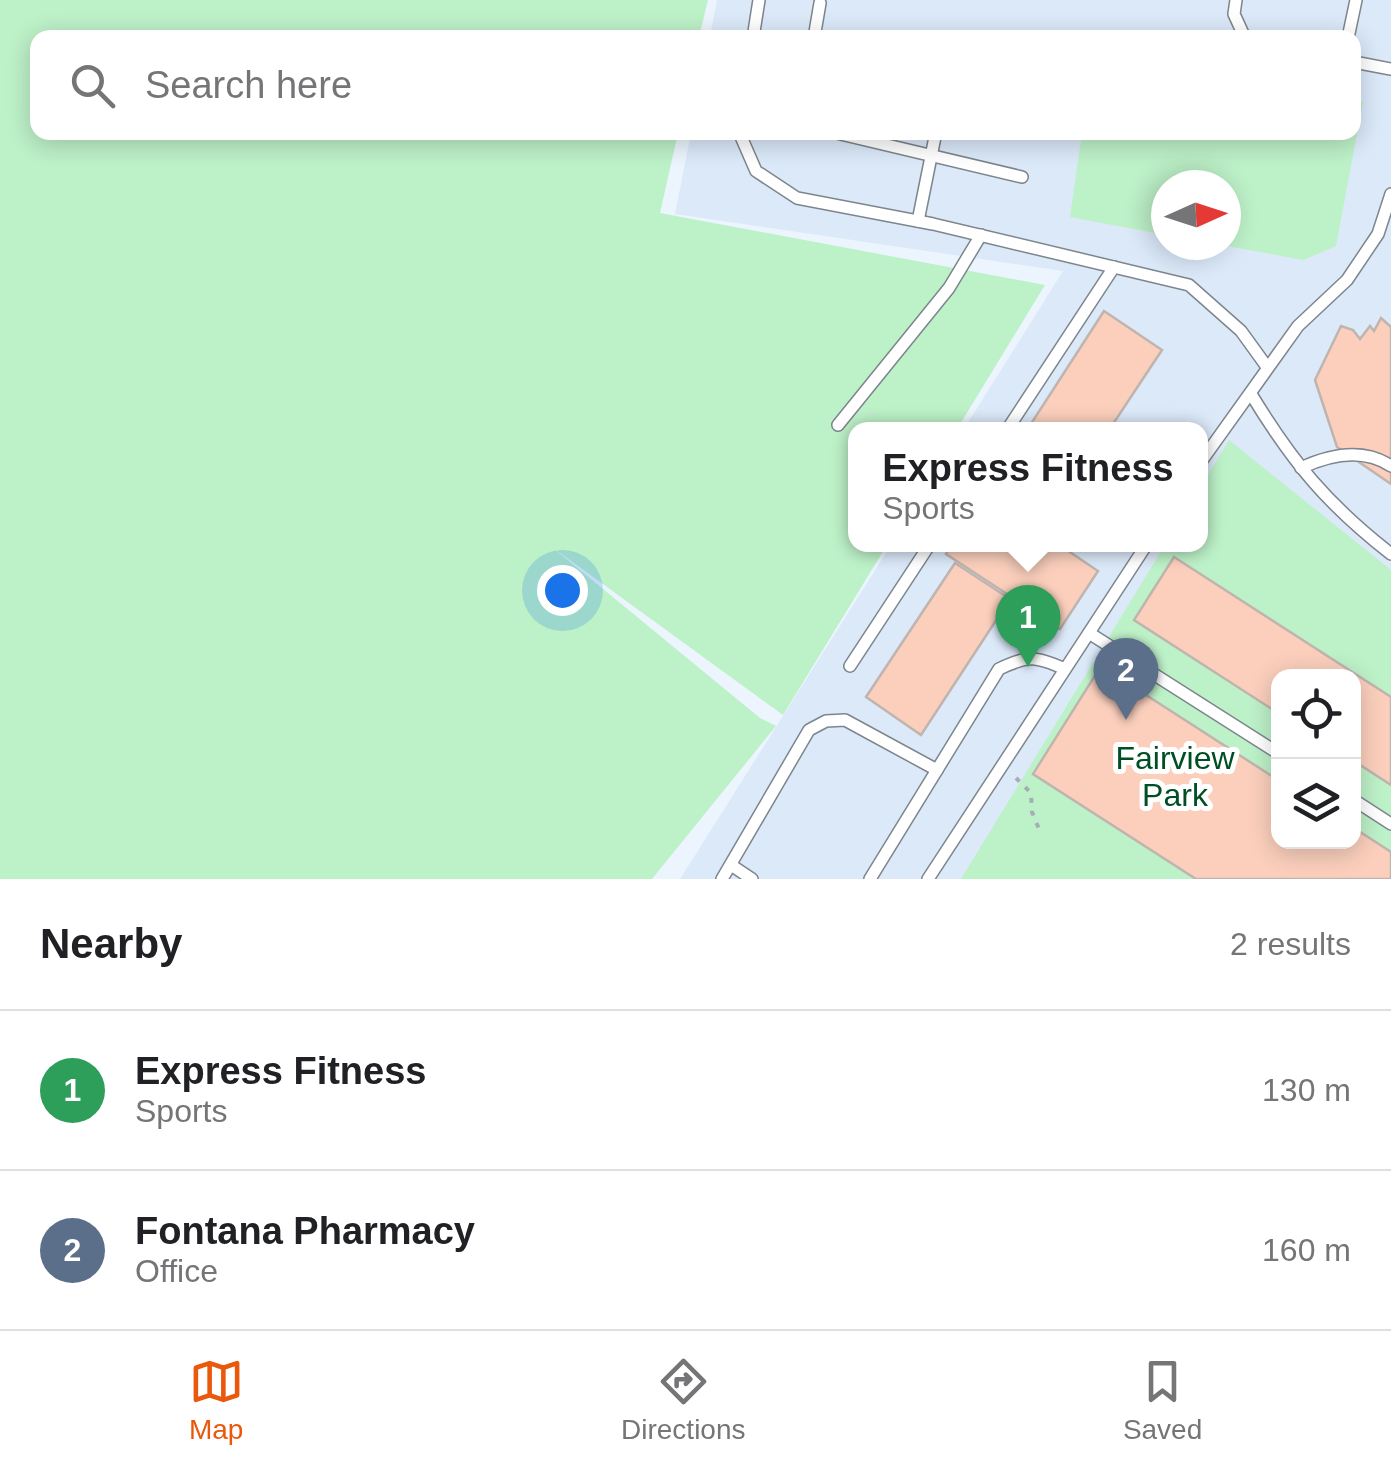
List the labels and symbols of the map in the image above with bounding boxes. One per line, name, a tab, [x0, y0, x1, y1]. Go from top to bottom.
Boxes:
north arrow	[1151, 170, 1241, 260]
your location	[537, 565, 588, 616]
pin: 1	[996, 584, 1060, 667]
pin: 2	[1094, 638, 1158, 720]
park label: Fairview Park	[1115, 740, 1235, 813]

